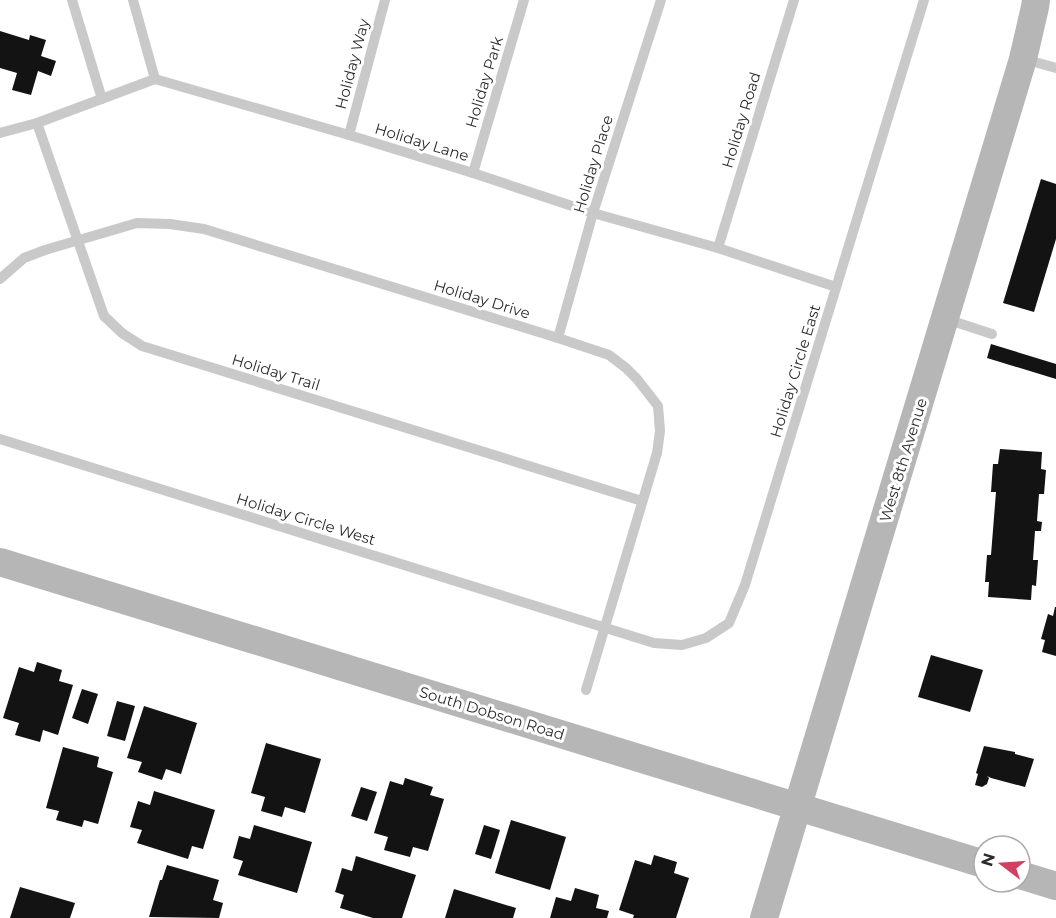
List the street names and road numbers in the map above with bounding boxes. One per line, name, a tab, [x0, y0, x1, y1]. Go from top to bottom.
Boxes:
street label: Holiday Way	[331, 16, 373, 111]
street label: Holiday Park	[461, 34, 507, 130]
street label: Holiday Road	[717, 70, 765, 170]
street label: Holiday Place	[569, 113, 617, 215]
street label: Holiday Lane	[373, 119, 471, 165]
street label: Holiday Drive	[432, 275, 532, 323]
street label: Holiday Circle East	[766, 302, 824, 440]
street label: Holiday Trail	[230, 350, 322, 394]
street label: West 8th Avenue	[875, 396, 931, 524]
street label: Holiday Circle West	[234, 489, 378, 549]
street label: South Dobson Road	[417, 682, 567, 744]

